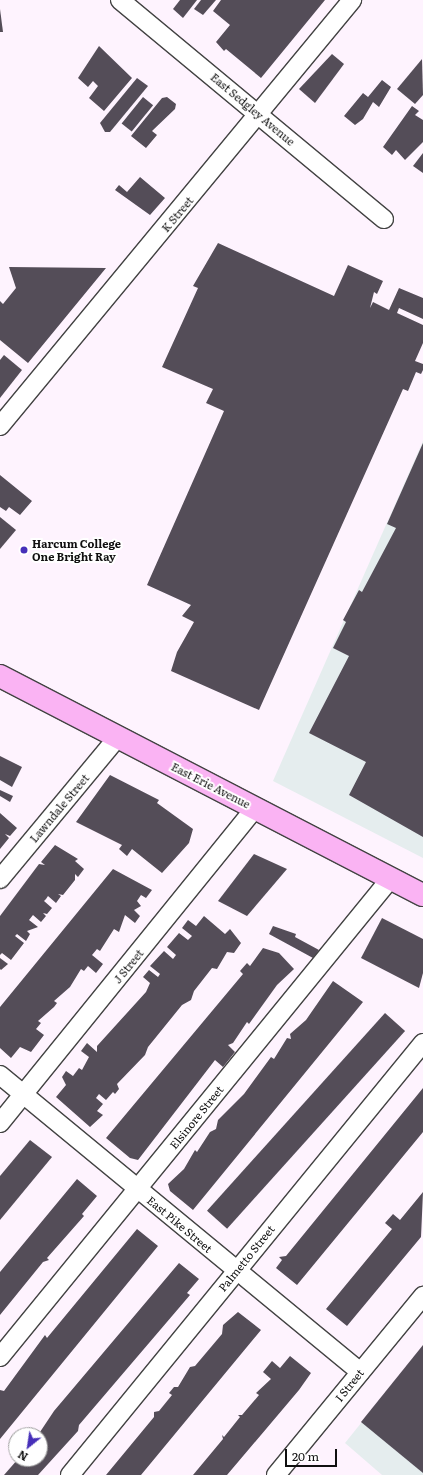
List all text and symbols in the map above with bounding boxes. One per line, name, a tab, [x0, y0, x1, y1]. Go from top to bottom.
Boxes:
street label: East Sedgley Avenue	[208, 70, 298, 148]
street label: K Street	[158, 194, 196, 234]
place label: Harcum College One Bright Ray	[32, 537, 121, 563]
marker: Harcum College One Bright Ray	[19, 545, 29, 555]
street label: East Erie Avenue	[169, 759, 253, 811]
street label: Lawndale Street	[27, 771, 91, 845]
street label: J Street	[110, 946, 146, 986]
street label: Elsinore Street	[167, 1083, 225, 1151]
street label: East Pike Street	[145, 1193, 215, 1255]
street label: Palmetto Street	[215, 1222, 277, 1294]
street label: I Street	[332, 1366, 366, 1404]
north arrow	[8, 1427, 48, 1467]
scale bar	[287, 1441, 339, 1467]
text: N	[15, 1447, 31, 1466]
text: 20 m	[292, 1447, 319, 1465]

